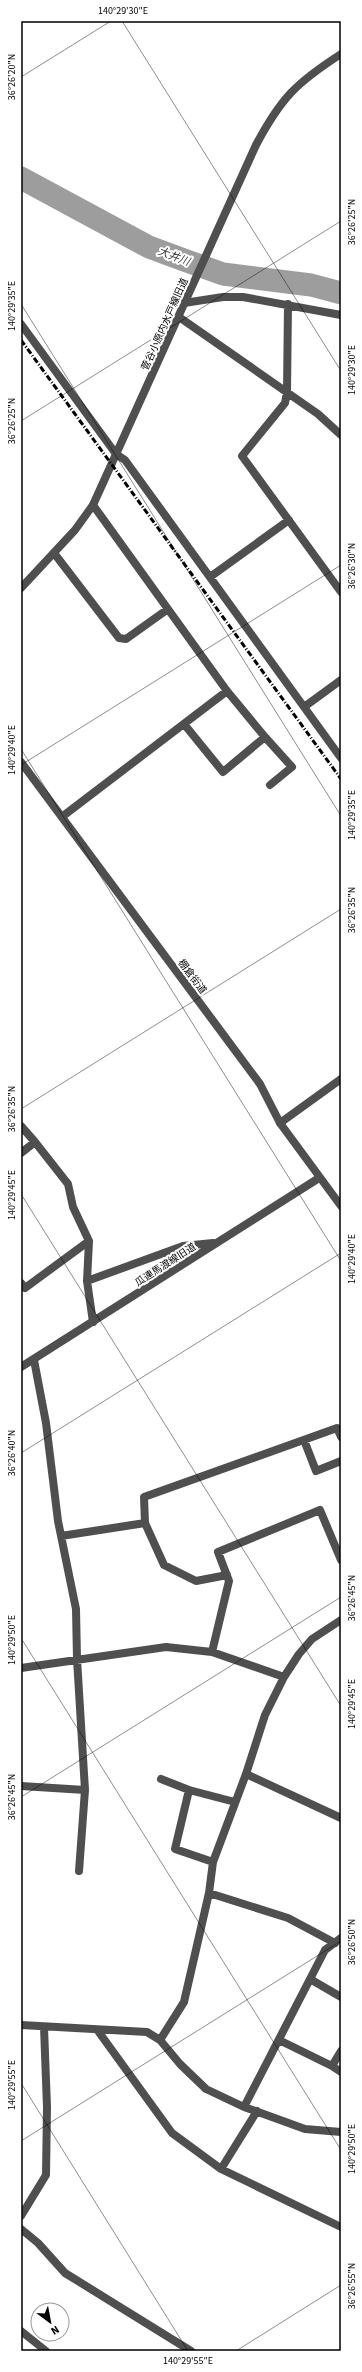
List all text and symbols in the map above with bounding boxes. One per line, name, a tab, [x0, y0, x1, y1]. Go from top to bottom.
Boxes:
text: 140°29'30"E	[98, 4, 148, 18]
text: 36°26'20"N	[5, 54, 19, 100]
text: 36°26'25"N	[345, 199, 359, 245]
water label: 大井川	[156, 244, 193, 270]
street label: 菅谷小原内水戸線旧道	[138, 276, 192, 373]
text: 140°29'35"E	[5, 281, 19, 331]
text: 140°29'30"E	[345, 345, 359, 395]
text: 36°26'25"N	[5, 398, 19, 444]
text: 36°26'30"N	[345, 543, 359, 589]
text: 140°29'40"E	[5, 725, 19, 775]
text: 140°29'35"E	[345, 790, 359, 840]
text: 36°26'35"N	[345, 887, 359, 933]
street label: 棚倉街道	[175, 956, 210, 997]
text: 36°26'35"N	[5, 1086, 19, 1132]
text: 140°29'45"E	[5, 1170, 19, 1220]
text: 140°29'40"E	[345, 1234, 359, 1284]
street label: 瓜連馬渡線旧道	[132, 1240, 199, 1290]
text: 36°26'40"N	[5, 1430, 19, 1476]
text: 36°26'45"N	[345, 1575, 359, 1621]
text: 140°29'50"E	[5, 1615, 19, 1665]
text: 140°29'45"E	[345, 1679, 359, 1729]
text: 36°26'45"N	[5, 1774, 19, 1820]
text: 36°26'50"N	[345, 1919, 359, 1965]
text: 140°29'55"E	[5, 2060, 19, 2110]
text: 140°29'50"E	[345, 2124, 359, 2174]
text: 36°26'55"N	[345, 2263, 359, 2309]
north arrow	[30, 2302, 70, 2342]
text: N	[48, 2322, 62, 2338]
text: 140°29'55"E	[163, 2354, 213, 2368]

